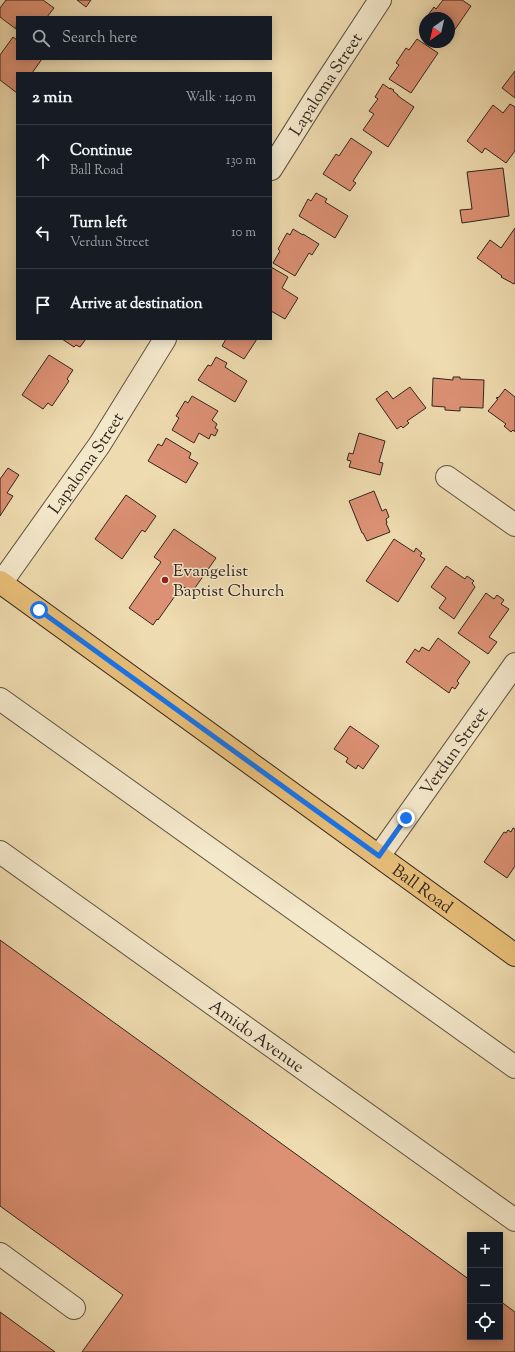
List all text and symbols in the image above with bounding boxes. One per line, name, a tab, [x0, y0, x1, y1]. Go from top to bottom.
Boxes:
north arrow	[419, 12, 455, 48]
search box	[16, 16, 272, 60]
icon: search	[30, 27, 52, 49]
text: Search here	[62, 28, 137, 49]
street label: Lapaloma Street	[285, 28, 369, 141]
text: 2 min	[32, 86, 73, 110]
text: Walk · 140 m	[185, 89, 256, 107]
text: Continue	[70, 141, 132, 162]
icon: ahead	[32, 150, 54, 172]
text: 130 m	[226, 152, 256, 170]
text: Ball Road	[70, 162, 123, 180]
text: Turn left	[70, 213, 127, 234]
icon: left	[32, 222, 54, 244]
text: 10 m	[231, 224, 256, 242]
text: Verdun Street	[70, 234, 149, 252]
icon: arrive	[32, 294, 54, 316]
text: Arrive at destination	[70, 294, 203, 315]
street label: Lapaloma Street	[44, 408, 131, 520]
place label: Evangelist Baptist Church	[173, 560, 285, 604]
marker: Evangelist Baptist Church	[160, 575, 170, 585]
route start	[30, 601, 48, 619]
street label: Verdun Street	[416, 703, 495, 801]
route end	[397, 809, 415, 827]
street label: Ball Road	[386, 860, 457, 920]
street label: Amido Avenue	[203, 995, 308, 1080]
map controls	[467, 1232, 503, 1340]
button: +	[467, 1232, 503, 1268]
button: −	[467, 1268, 503, 1304]
button: locate	[467, 1304, 503, 1340]

